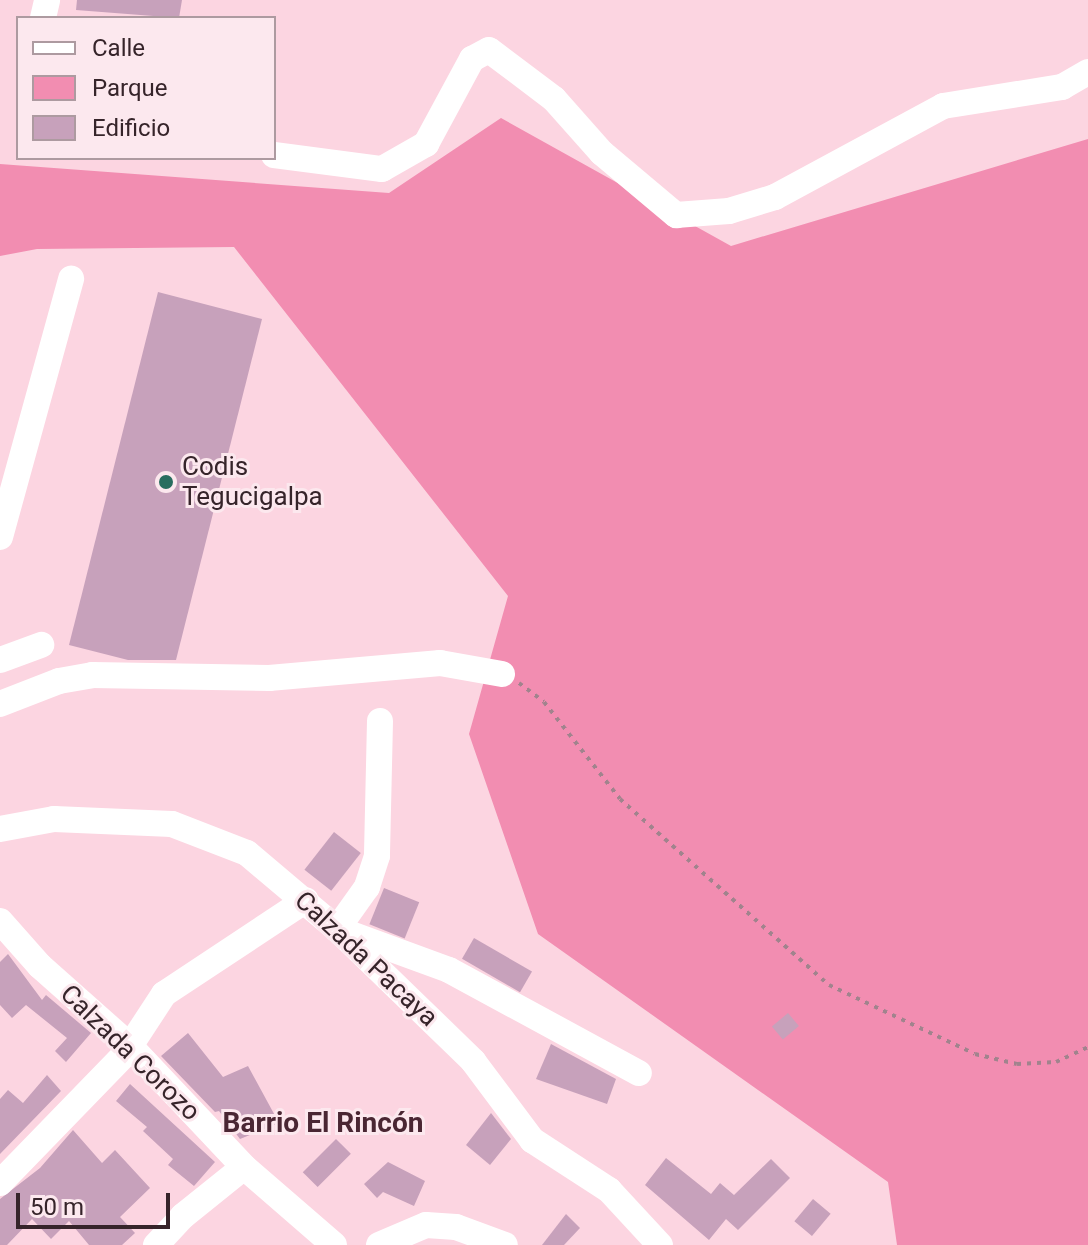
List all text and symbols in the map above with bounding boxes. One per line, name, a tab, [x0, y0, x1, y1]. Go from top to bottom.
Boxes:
legend	[16, 16, 276, 160]
text: Calle	[92, 34, 145, 62]
text: Parque	[92, 74, 168, 102]
text: Edificio	[92, 114, 170, 142]
place label: Codis Tegucigalpa	[182, 451, 323, 512]
marker: Codis Tegucigalpa	[157, 473, 175, 491]
street label: Calzada Pacaya	[288, 885, 444, 1033]
street label: Calzada Corozo	[54, 979, 206, 1127]
district label: Barrio El Rincón	[223, 1106, 423, 1140]
scale bar	[20, 1177, 174, 1227]
text: 50 m	[30, 1193, 84, 1221]

